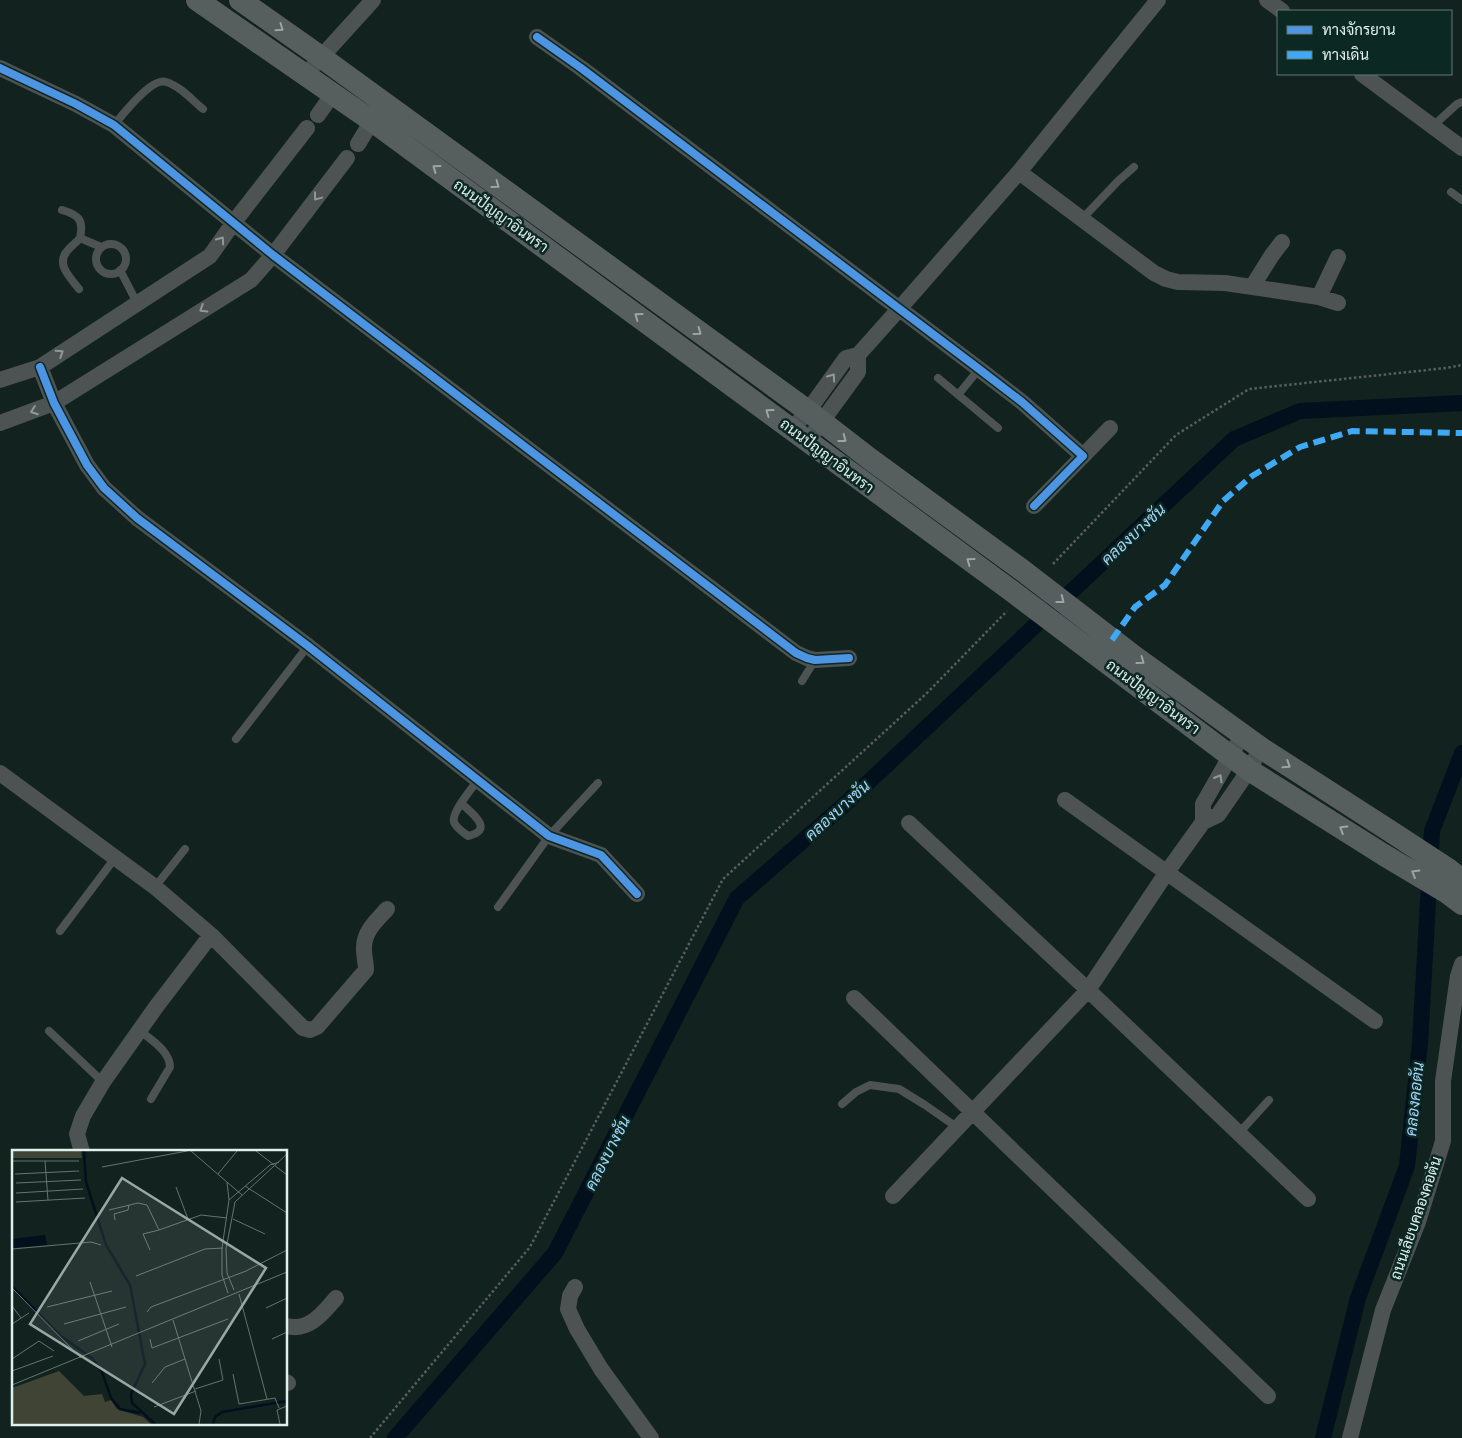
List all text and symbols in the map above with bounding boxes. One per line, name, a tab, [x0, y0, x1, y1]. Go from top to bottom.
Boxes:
legend	[1277, 10, 1452, 75]
text: ทางจักรยาน	[1322, 21, 1396, 38]
one-way arrow	[274, 22, 283, 31]
text: ทางเดิน	[1322, 46, 1369, 63]
one-way arrow	[433, 166, 442, 174]
street label: ถนนปัญญาอินทรา	[450, 176, 552, 256]
one-way arrow	[490, 179, 500, 188]
one-way arrow	[315, 191, 323, 200]
one-way arrow	[215, 237, 224, 246]
one-way arrow	[200, 303, 209, 313]
one-way arrow	[634, 313, 644, 322]
one-way arrow	[692, 326, 702, 335]
one-way arrow	[54, 350, 64, 359]
one-way arrow	[826, 373, 835, 383]
one-way arrow	[30, 404, 39, 415]
one-way arrow	[765, 409, 775, 418]
street label: ถนนปัญญาอินทรา	[777, 415, 877, 497]
one-way arrow	[837, 433, 847, 442]
water label: คลองบางชัน	[1097, 499, 1169, 568]
one-way arrow	[967, 558, 976, 566]
one-way arrow	[1055, 595, 1064, 603]
one-way arrow	[1135, 655, 1144, 664]
street label: ถนนปัญญาอินทรา	[1103, 656, 1203, 738]
one-way arrow	[1282, 759, 1291, 768]
one-way arrow	[1212, 774, 1222, 783]
water label: คลองบางชัน	[800, 776, 873, 844]
one-way arrow	[1339, 825, 1348, 835]
one-way arrow	[1412, 870, 1421, 880]
water label: คลองคอตัน	[1400, 1061, 1427, 1137]
water label: คลองบางชัน	[580, 1112, 633, 1193]
inset map	[12, 1150, 288, 1426]
street label: ถนนเลียบคลองคอตัน	[1385, 1154, 1445, 1282]

